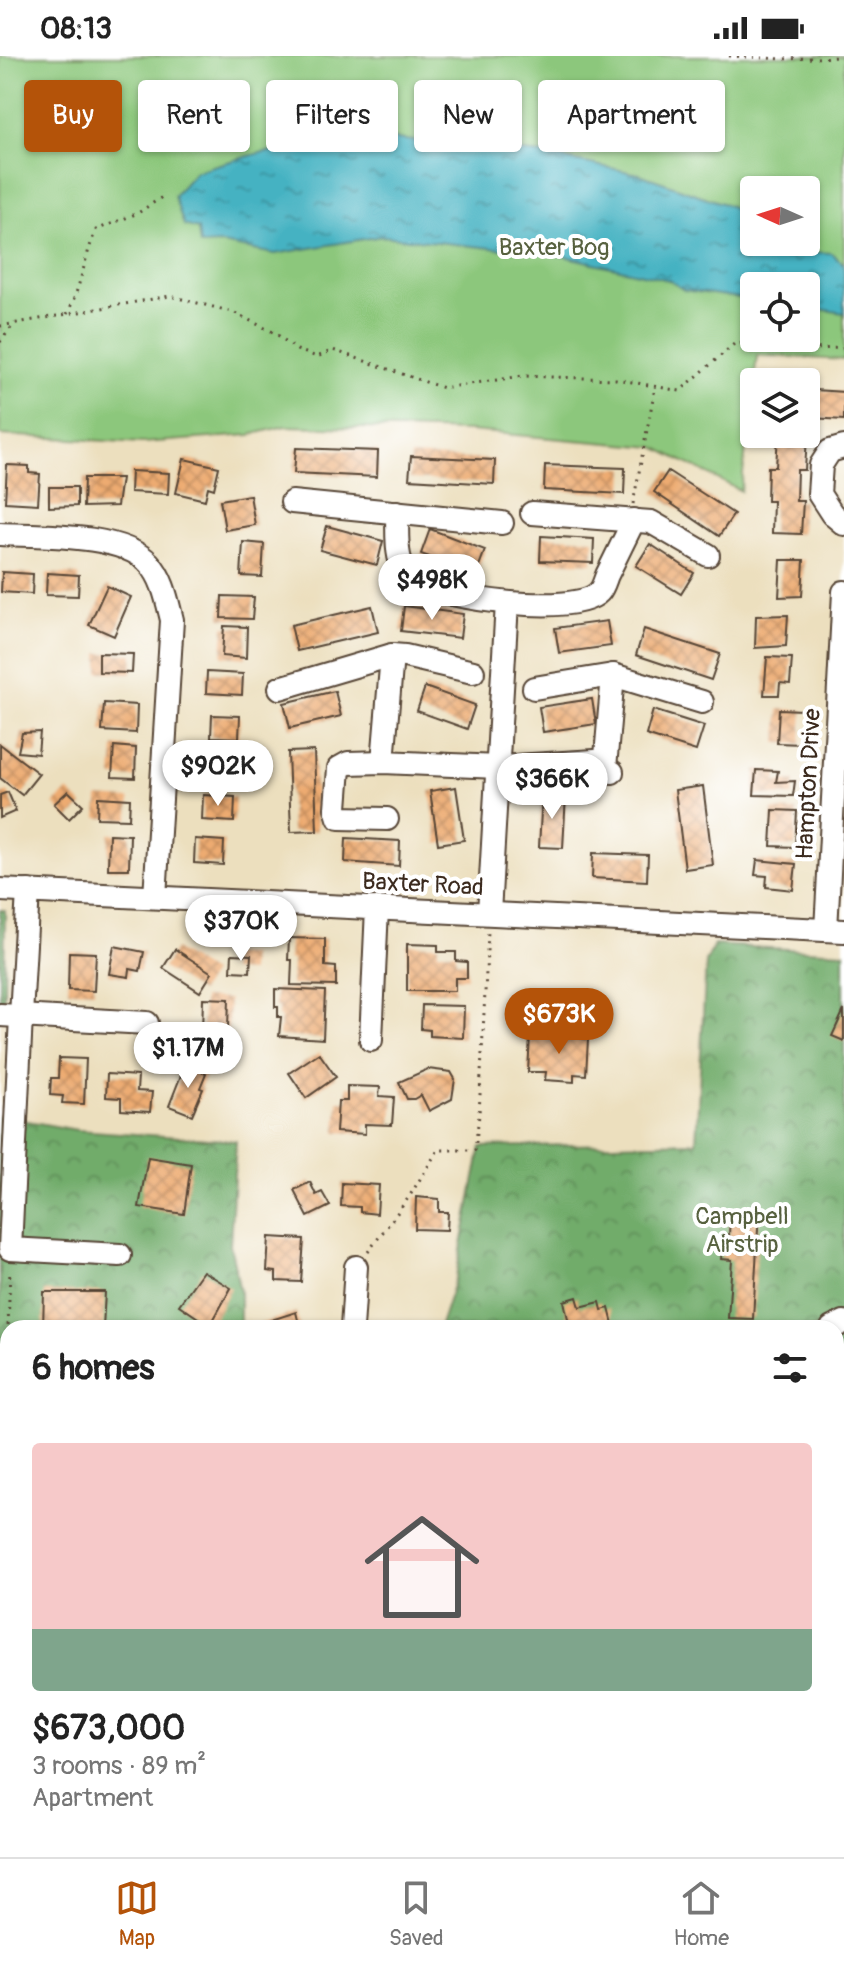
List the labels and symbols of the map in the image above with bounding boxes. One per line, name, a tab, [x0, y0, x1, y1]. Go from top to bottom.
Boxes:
north arrow	[740, 176, 820, 256]
park label: Baxter Bog	[499, 233, 609, 262]
pin: $498K	[376, 554, 488, 622]
street label: Hampton Drive	[790, 708, 827, 860]
pin: $902K	[162, 740, 274, 808]
pin: $366K	[496, 753, 608, 821]
street label: Baxter Road	[361, 867, 485, 902]
pin: $370K	[185, 895, 297, 963]
pin: $673K	[503, 988, 615, 1056]
pin: $1.17M	[123, 1022, 253, 1090]
park label: Campbell Airstrip	[695, 1202, 789, 1259]

